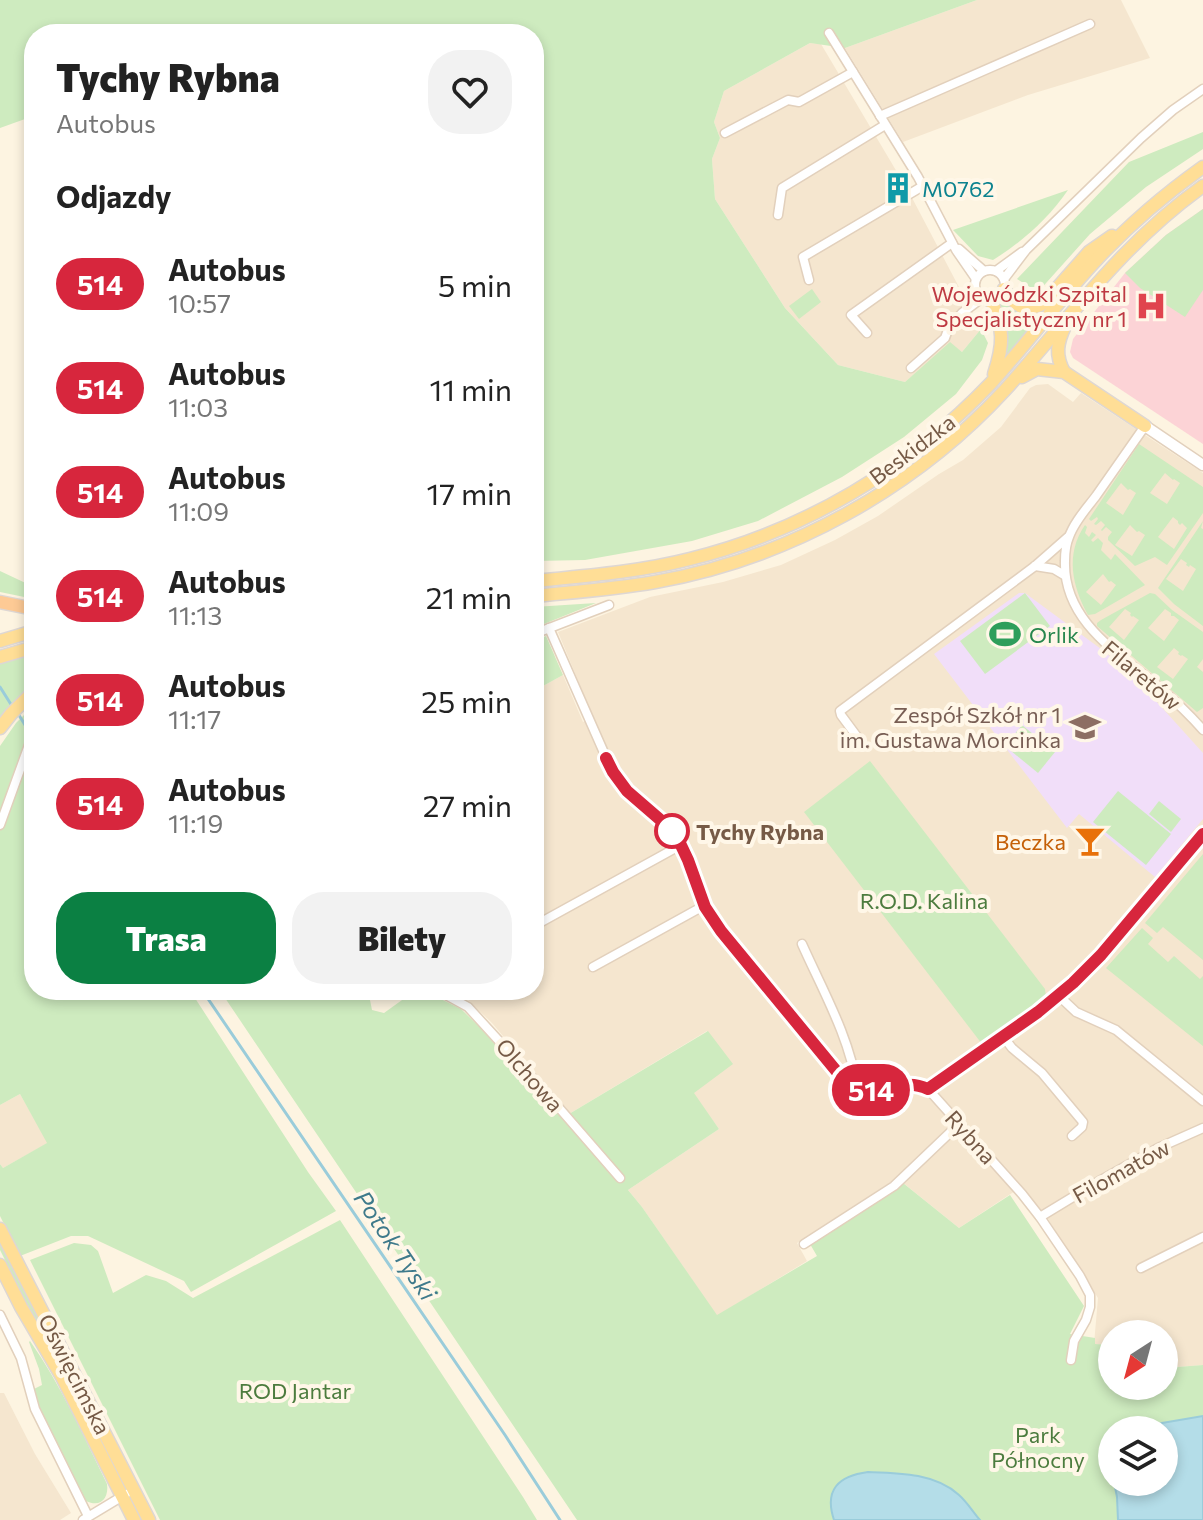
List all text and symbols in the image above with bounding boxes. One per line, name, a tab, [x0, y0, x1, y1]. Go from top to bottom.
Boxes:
button: heart	[428, 50, 512, 134]
text: Tychy Rybna	[56, 53, 280, 100]
text: Autobus	[56, 107, 156, 138]
building icon: M0762	[881, 171, 915, 205]
place label: M0762	[922, 175, 994, 202]
text: Odjazdy	[56, 177, 172, 214]
text: Autobus	[168, 250, 286, 287]
text: 5 min	[438, 266, 512, 303]
text: 514	[77, 267, 123, 301]
place label: Wojewódzki Szpital Specjalistyczny nr 1	[932, 280, 1127, 332]
text: 10:57	[168, 287, 231, 318]
hospital icon: Wojewódzki Szpital Specjalistyczny nr 1	[1134, 289, 1168, 323]
text: Autobus	[168, 354, 286, 391]
text: 11 min	[430, 370, 512, 407]
text: 514	[77, 371, 123, 405]
text: 11:03	[168, 391, 228, 422]
street label: Beskidzka	[864, 408, 960, 490]
text: Autobus	[168, 458, 286, 495]
text: 17 min	[427, 474, 512, 511]
text: 514	[77, 475, 123, 509]
text: 11:09	[168, 495, 229, 526]
text: Autobus	[168, 562, 286, 599]
text: 21 min	[426, 578, 512, 615]
text: 514	[77, 579, 123, 613]
text: 11:13	[168, 599, 222, 630]
sports icon: Orlik	[988, 617, 1022, 651]
place label: Orlik	[1029, 621, 1079, 648]
street label: Filaretów	[1097, 634, 1187, 716]
text: Autobus	[168, 666, 286, 703]
text: 25 min	[421, 682, 512, 719]
text: 514	[77, 683, 123, 717]
place label: Zespół Szkół nr 1 im. Gustawa Morcinka	[840, 701, 1061, 753]
text: 11:17	[168, 703, 221, 734]
school or university icon: Zespół Szkół nr 1 im. Gustawa Morcinka	[1068, 710, 1102, 744]
text: Autobus	[168, 770, 286, 807]
text: 27 min	[423, 786, 512, 823]
text: 514	[77, 787, 123, 821]
text: 11:19	[168, 807, 223, 838]
marker: Tychy Rybna	[655, 814, 689, 848]
place label: Tychy Rybna	[696, 818, 824, 845]
bar icon: Beczka	[1073, 824, 1107, 858]
place label: Beczka	[995, 828, 1066, 855]
park label: R.O.D. Kalina	[860, 887, 988, 914]
button: Trasa	[56, 892, 276, 984]
button: Bilety	[292, 892, 512, 984]
street label: Olchowa	[491, 1033, 569, 1117]
line badge: 514	[825, 1064, 917, 1116]
text: 514	[848, 1073, 894, 1107]
street label: Rybna	[940, 1105, 1002, 1169]
street label: Filomatów	[1068, 1133, 1175, 1209]
water label: Potok Tyski	[349, 1184, 444, 1306]
street label: Oświęcimska	[33, 1309, 117, 1439]
north arrow	[1098, 1320, 1178, 1400]
map controls	[1098, 1320, 1178, 1496]
park label: ROD Jantar	[239, 1377, 352, 1404]
button: layers	[1098, 1416, 1178, 1496]
park label: Park Północny	[991, 1421, 1085, 1473]

